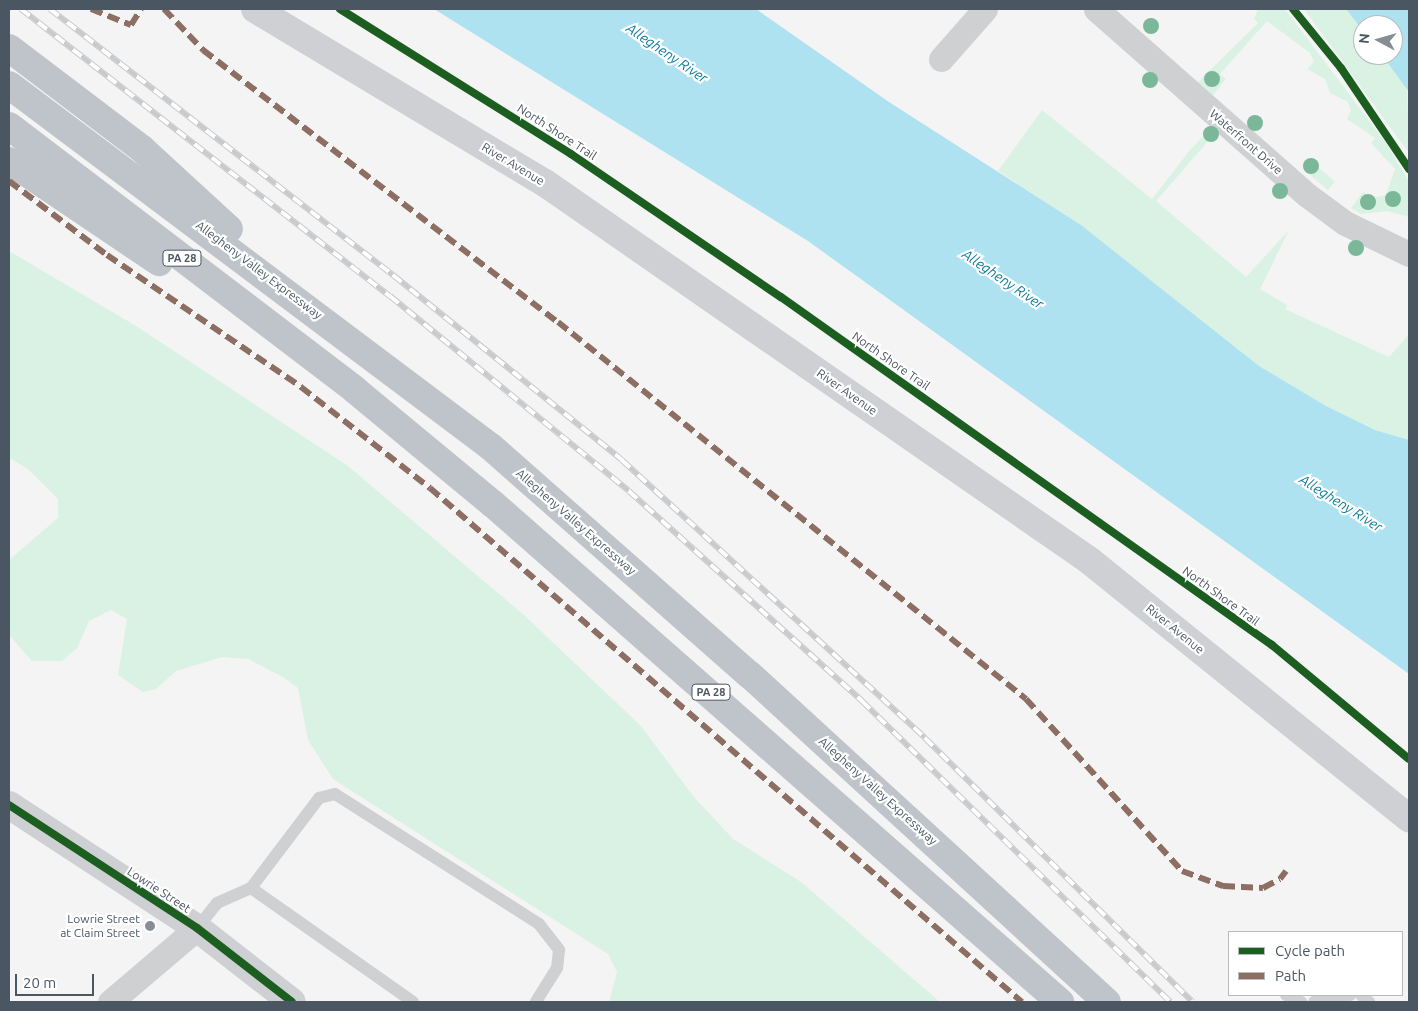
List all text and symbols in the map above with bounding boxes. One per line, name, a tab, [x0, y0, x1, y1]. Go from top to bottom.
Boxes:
north arrow	[1353, 15, 1403, 65]
water label: Allegheny River	[623, 20, 711, 86]
text: N	[1356, 33, 1373, 45]
street label: North Shore Trail	[515, 101, 599, 163]
street label: Waterfront Drive	[1207, 106, 1285, 178]
street label: River Avenue	[479, 140, 547, 188]
street label: Allegheny Valley Expressway	[193, 218, 325, 322]
water label: Allegheny River	[959, 246, 1047, 312]
road number: PA 28	[162, 250, 202, 266]
street label: North Shore Trail	[849, 329, 933, 393]
street label: River Avenue	[814, 366, 880, 418]
street label: Allegheny Valley Expressway	[513, 466, 639, 578]
water label: Allegheny River	[1296, 471, 1386, 535]
street label: North Shore Trail	[1180, 563, 1262, 629]
street label: River Avenue	[1143, 601, 1207, 657]
road number: PA 28	[691, 684, 731, 700]
street label: Allegheny Valley Expressway	[816, 734, 940, 848]
street label: Lowrie Street	[125, 864, 193, 916]
place label: Lowrie Street at Claim Street	[60, 912, 140, 940]
marker: Lowrie Street at Claim Street	[144, 920, 156, 932]
legend	[1228, 931, 1403, 996]
text: Cycle path	[1275, 942, 1345, 959]
scale bar	[18, 964, 96, 996]
text: Path	[1275, 967, 1306, 984]
text: 20 m	[23, 974, 56, 991]

